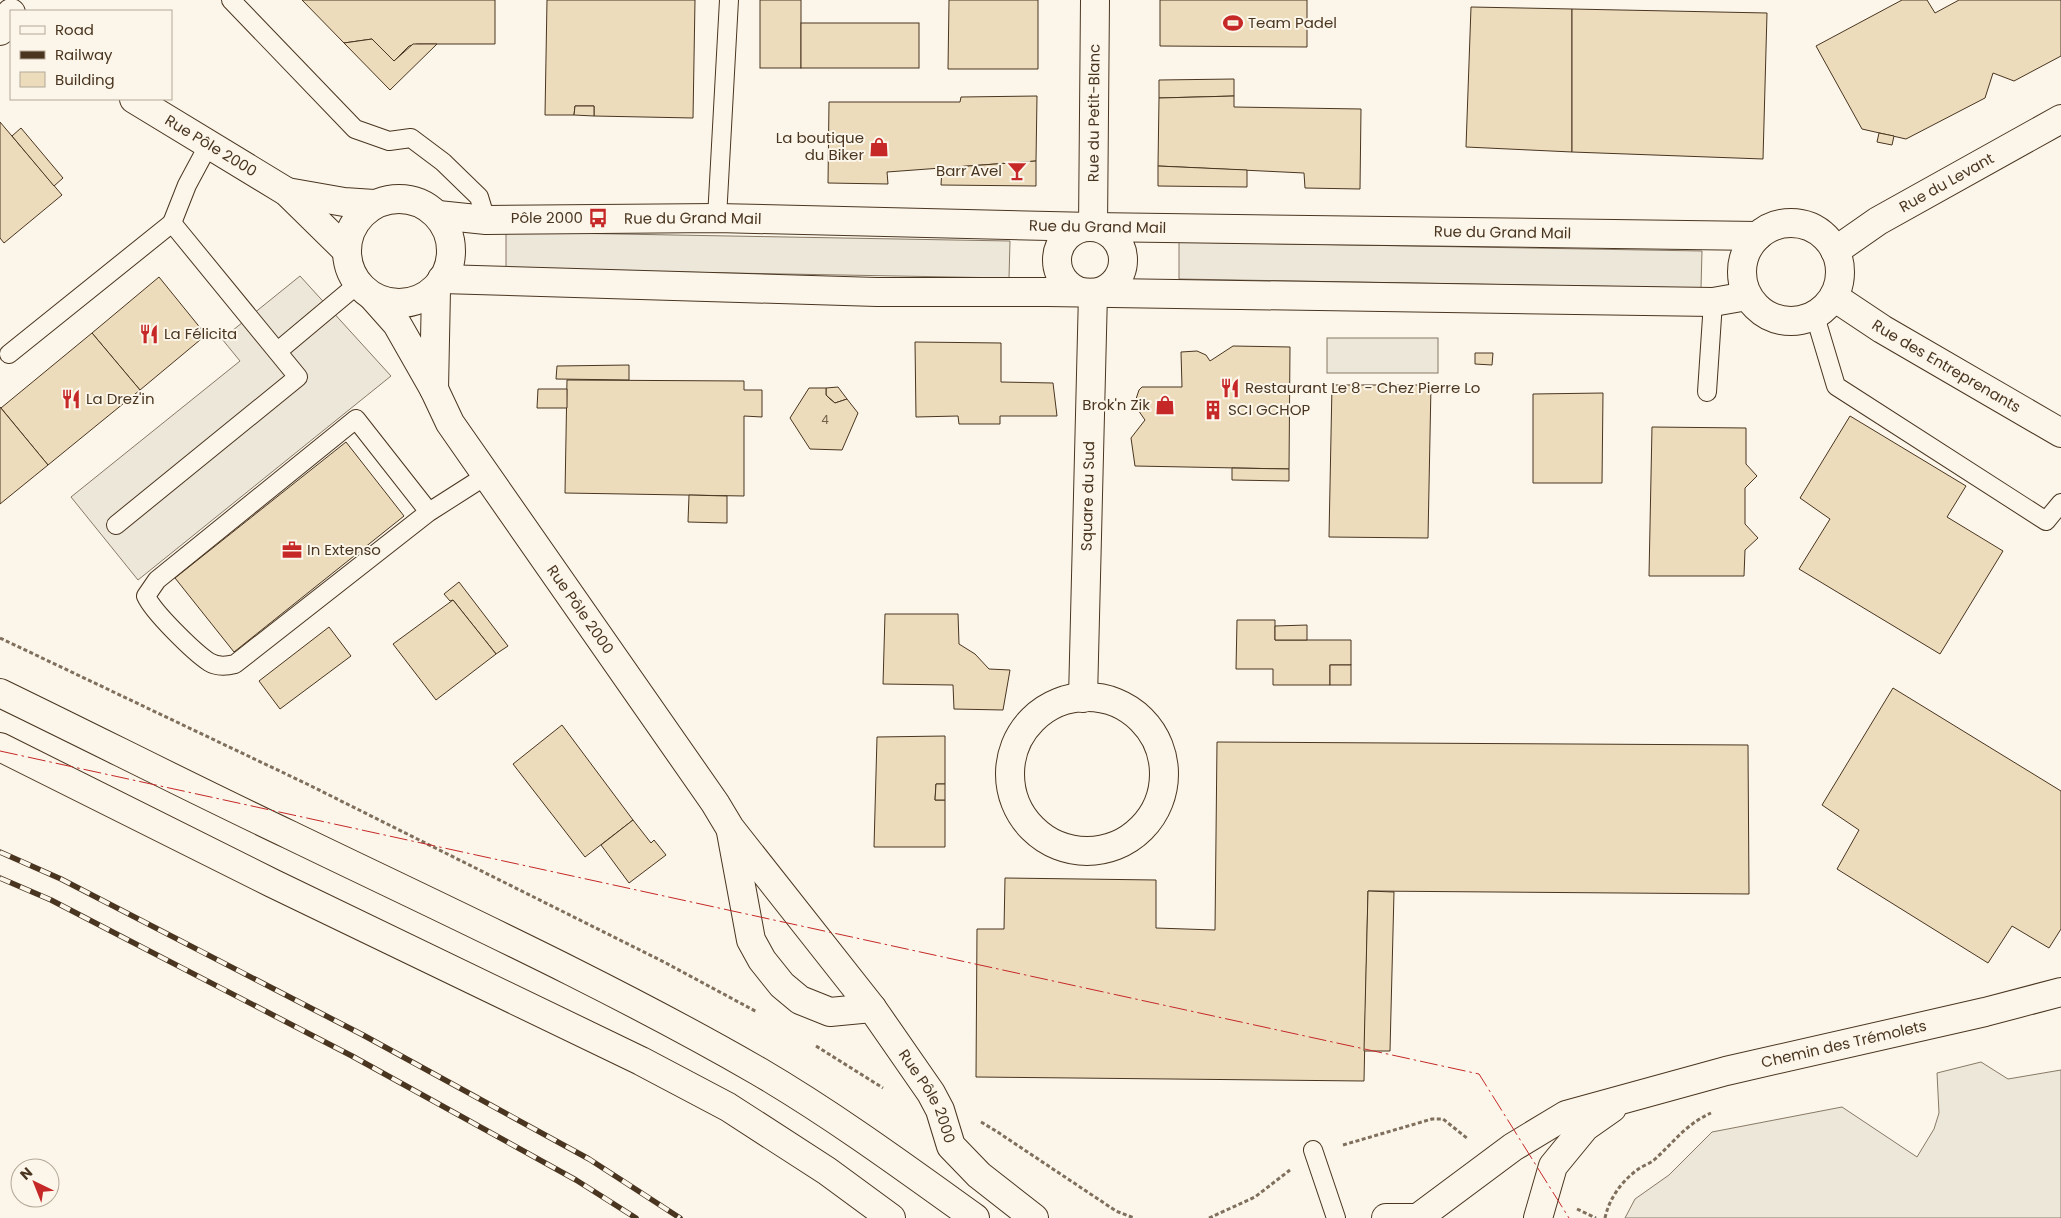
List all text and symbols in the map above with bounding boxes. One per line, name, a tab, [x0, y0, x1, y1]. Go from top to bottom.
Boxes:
legend	[10, 10, 172, 100]
sports icon: Team Padel	[1222, 12, 1244, 34]
place label: Team Padel	[1248, 12, 1337, 33]
text: Road	[55, 19, 94, 40]
text: Railway	[55, 44, 113, 65]
street label: Rue du Petit-Blanc	[1082, 44, 1105, 182]
text: Building	[55, 69, 115, 90]
street label: Rue Pôle 2000	[161, 109, 261, 181]
place label: La boutique du Biker	[776, 127, 864, 165]
shop icon: La boutique du Biker	[868, 136, 890, 158]
street label: Rue du Levant	[1895, 148, 1997, 217]
place label: Barr Avel	[936, 160, 1002, 181]
bar icon: Barr Avel	[1006, 160, 1028, 182]
place label: Pôle 2000	[511, 207, 583, 228]
bus stop icon: Pôle 2000	[587, 207, 609, 229]
street label: Rue du Grand Mail	[624, 207, 762, 229]
street label: Rue du Grand Mail	[1029, 214, 1167, 238]
street label: Rue du Grand Mail	[1434, 221, 1571, 243]
street label: Rue des Entreprenants	[1868, 314, 2025, 417]
restaurant icon: La Félicita	[138, 323, 160, 345]
place label: La Félicita	[164, 323, 237, 344]
restaurant icon: Restaurant Le 8 - Chez Pierre Lo	[1219, 377, 1241, 399]
place label: Restaurant Le 8 - Chez Pierre Lo	[1245, 377, 1480, 398]
restaurant icon: La Drez'in	[60, 388, 82, 410]
place label: La Drez'in	[86, 388, 155, 409]
place label: Brok'n Zik	[1082, 394, 1150, 415]
shop icon: Brok'n Zik	[1154, 394, 1176, 416]
building icon: SCI GCHOP	[1202, 399, 1224, 421]
place label: SCI GCHOP	[1228, 399, 1311, 420]
house number: 4	[821, 411, 829, 428]
street label: Square du Sud	[1076, 441, 1099, 551]
office icon: In Extenso	[281, 539, 303, 561]
place label: In Extenso	[307, 539, 381, 560]
street label: Rue Pôle 2000	[542, 561, 619, 658]
street label: Chemin des Trémolets	[1759, 1015, 1929, 1073]
street label: Rue Pôle 2000	[894, 1045, 961, 1146]
north arrow	[10, 1158, 60, 1208]
text: N	[15, 1163, 37, 1184]

